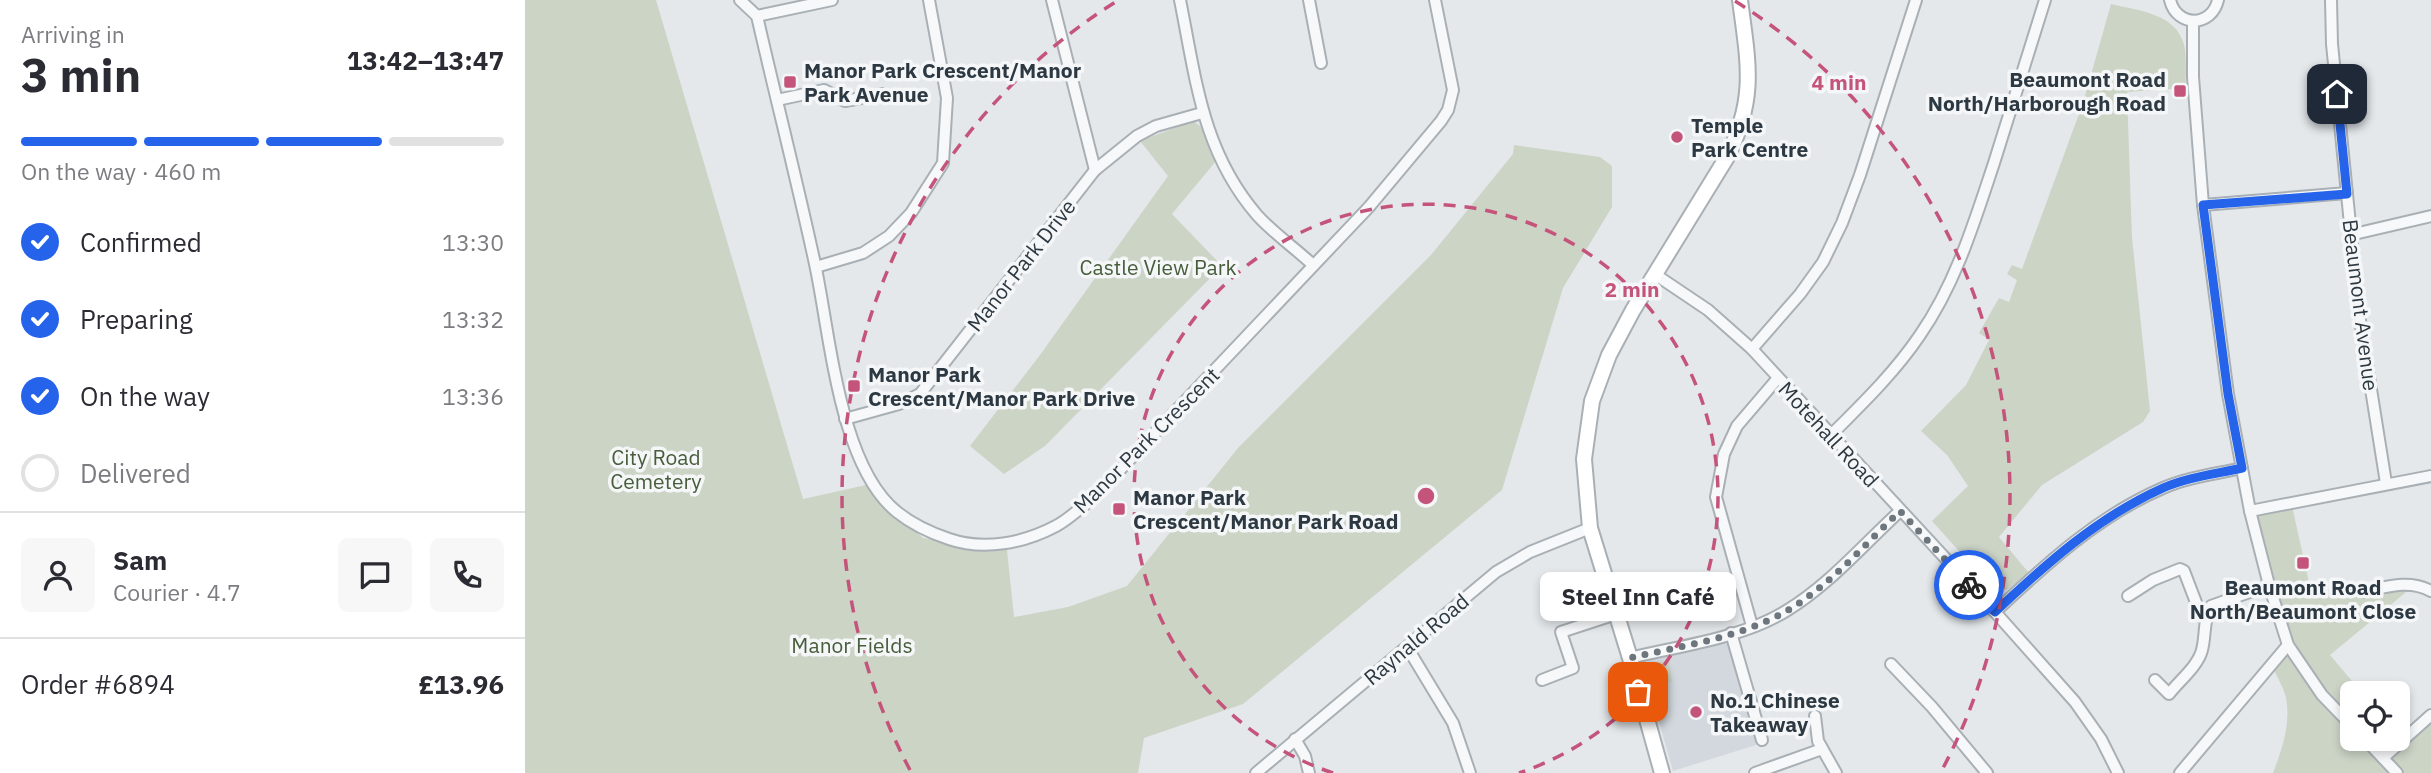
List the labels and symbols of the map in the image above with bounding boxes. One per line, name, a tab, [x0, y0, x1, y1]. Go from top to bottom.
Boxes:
place label: Manor Park Crescent/Manor Park Avenue	[804, 56, 1082, 108]
pin	[2307, 64, 2367, 124]
place label: Beaumont Road North/Harborough Road	[1928, 65, 2166, 117]
text: 4 min	[1812, 68, 1866, 96]
marker: Manor Park Crescent/Manor Park Avenue	[782, 74, 798, 90]
marker: Beaumont Road North/Harborough Road	[2172, 83, 2188, 99]
place label: Temple Park Centre	[1691, 111, 1808, 163]
marker: Temple Park Centre	[1669, 129, 1685, 145]
street label: Manor Park Drive	[960, 193, 1082, 337]
street label: Beaumont Avenue	[2337, 218, 2385, 392]
park label: Castle View Park	[1080, 253, 1236, 281]
text: 2 min	[1605, 275, 1659, 303]
place label: Manor Park Crescent/Manor Park Drive	[868, 360, 1135, 412]
street label: Manor Park Crescent	[1067, 361, 1225, 519]
street label: Motehall Road	[1773, 375, 1885, 493]
marker: Manor Park Crescent/Manor Park Drive	[846, 378, 862, 394]
park label: City Road Cemetery	[610, 443, 702, 495]
place label: Manor Park Crescent/Manor Park Road	[1133, 483, 1399, 535]
centre of rings	[1414, 484, 1438, 508]
marker: Manor Park Crescent/Manor Park Road	[1111, 501, 1127, 517]
courier	[1934, 550, 2004, 620]
marker: Beaumont Road North/Beaumont Close	[2295, 555, 2311, 571]
callout: Steel Inn Café	[1540, 573, 1736, 622]
place label: Beaumont Road North/Beaumont Close	[2190, 573, 2416, 625]
street label: Raynald Road	[1358, 587, 1474, 691]
park label: Manor Fields	[791, 631, 913, 659]
pin	[1608, 662, 1668, 722]
place label: No.1 Chinese Takeaway	[1710, 686, 1840, 738]
marker: No.1 Chinese Takeaway	[1688, 704, 1704, 720]

